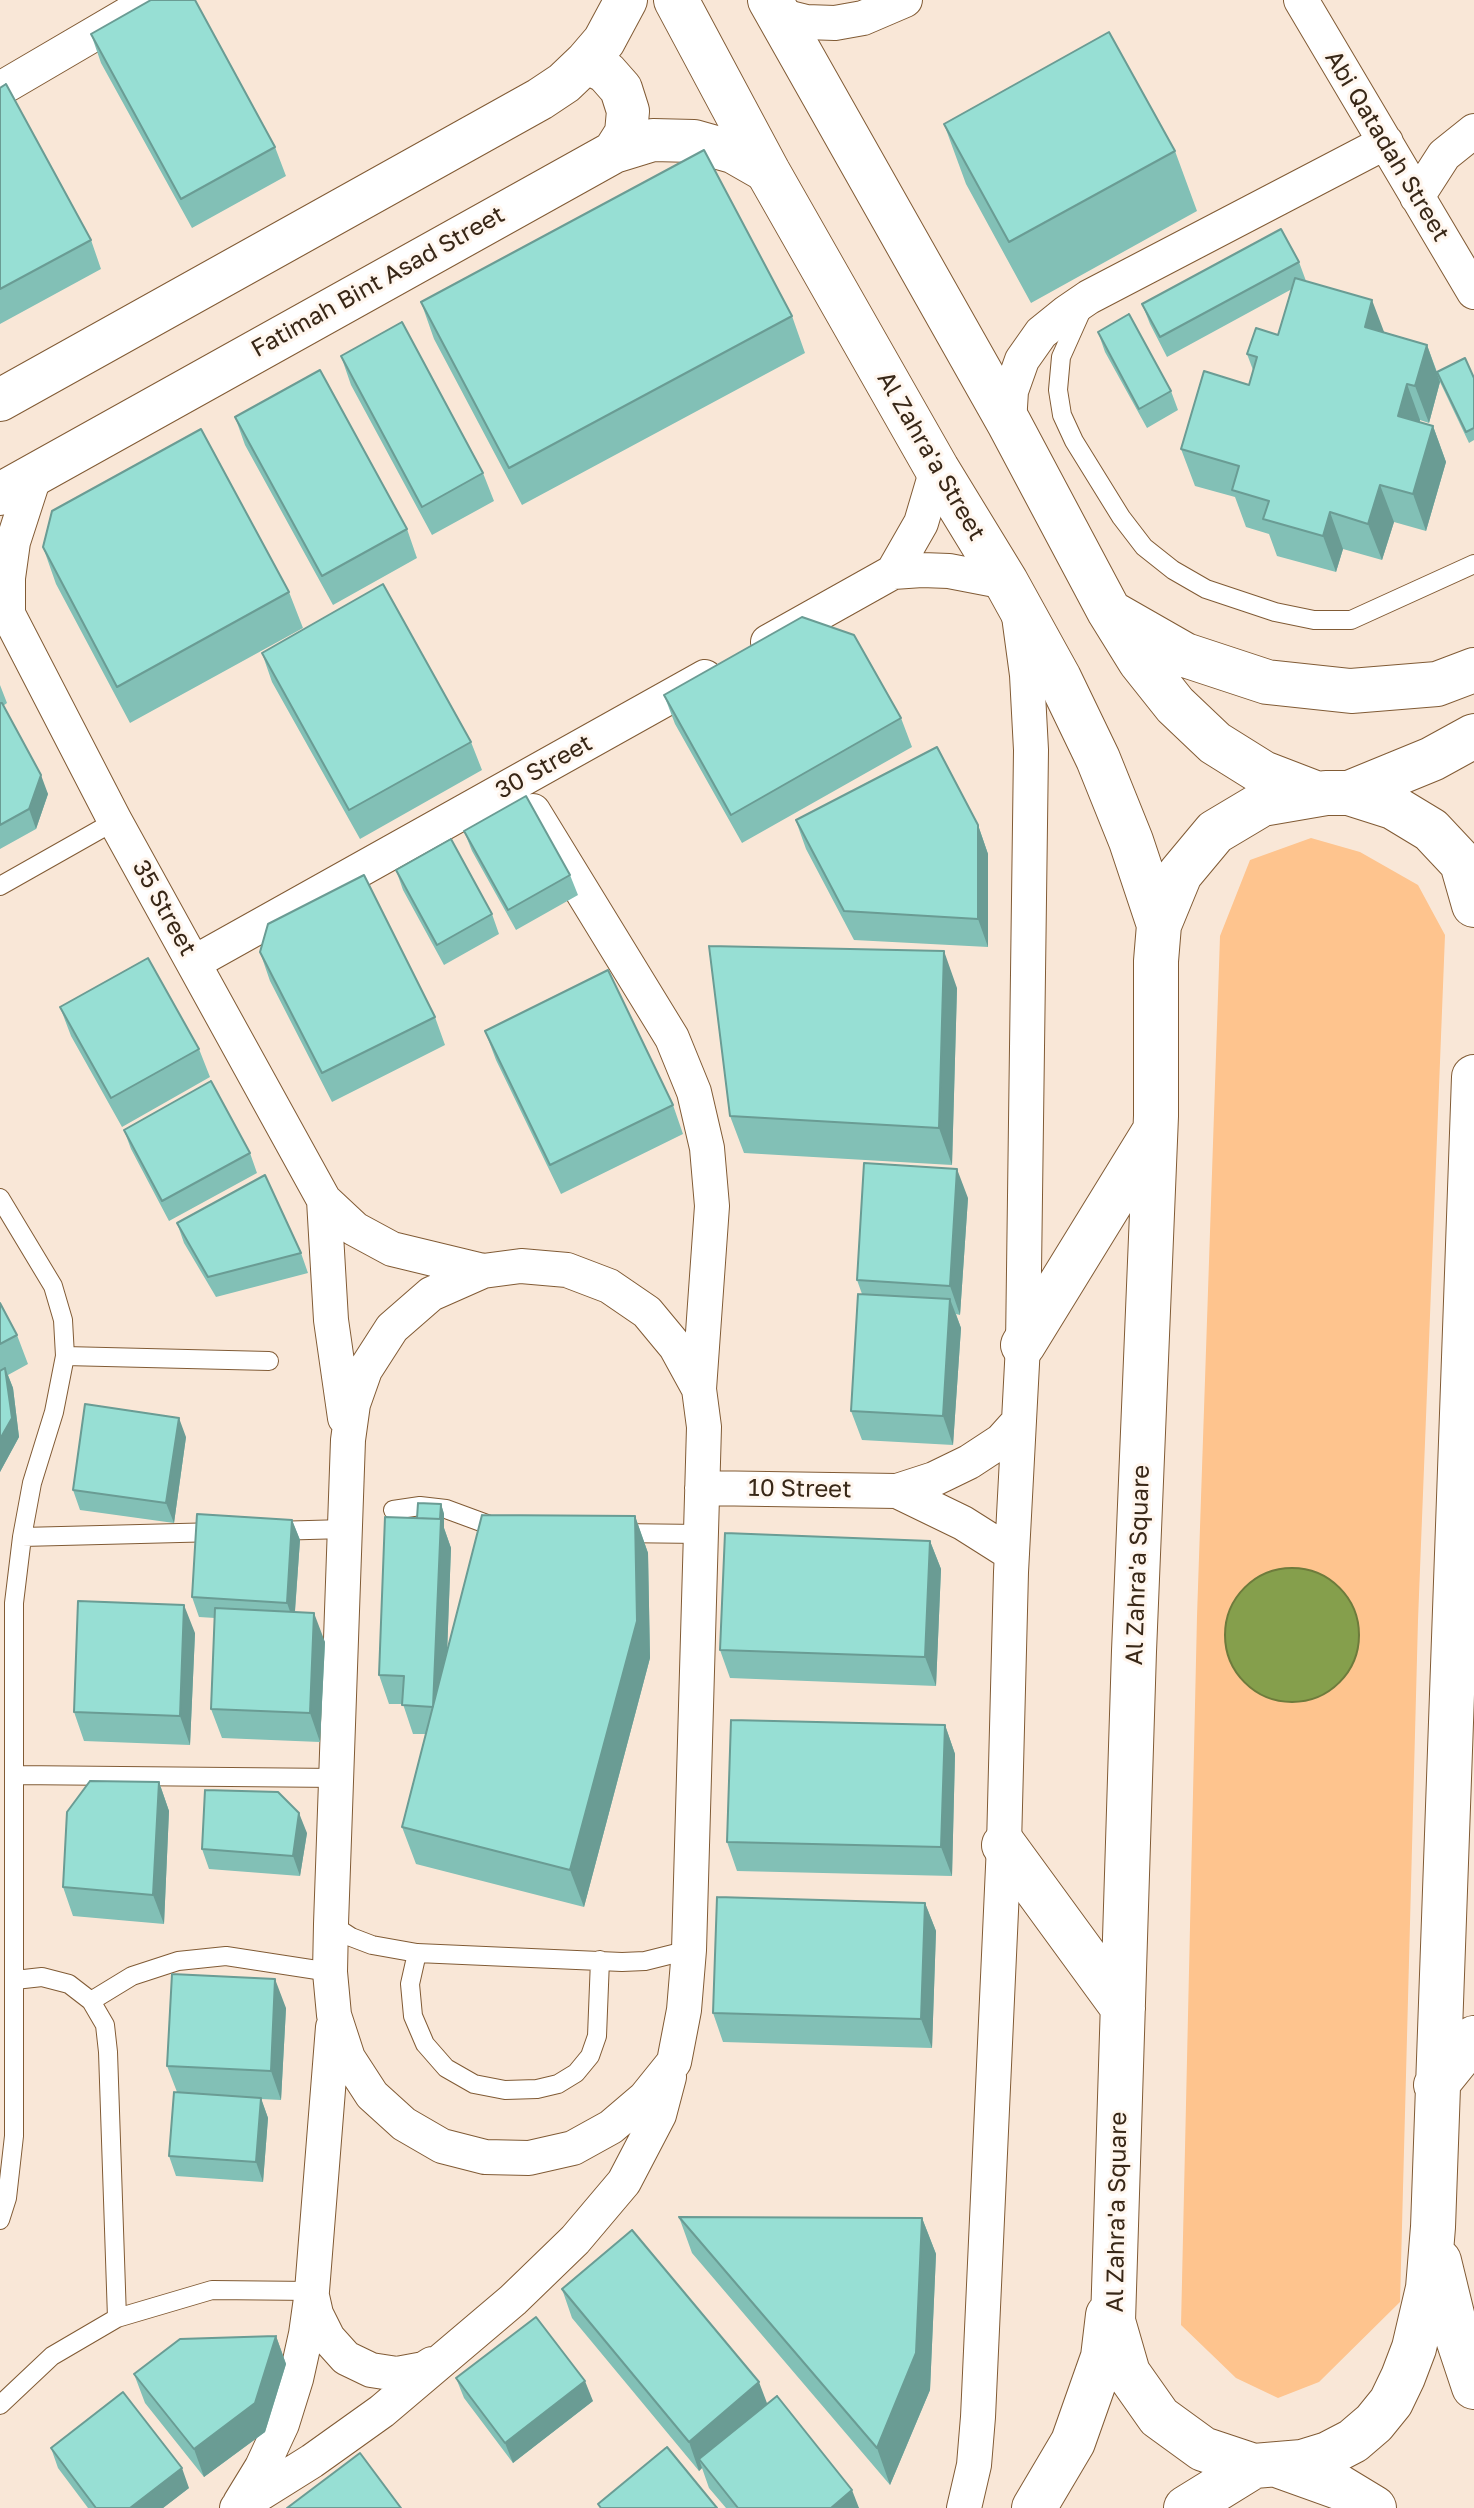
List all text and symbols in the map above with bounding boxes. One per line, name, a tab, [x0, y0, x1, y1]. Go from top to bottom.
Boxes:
street label: Abi Qatadah Street	[1319, 45, 1455, 247]
street label: Fatimah Bint Asad Street	[246, 200, 510, 364]
street label: Al Zahra'a Street	[871, 366, 991, 546]
street label: 30 Street	[491, 729, 597, 805]
street label: 35 Street	[126, 855, 202, 961]
street label: Al Zahra'a Square	[1120, 1464, 1156, 1666]
street label: 10 Street	[748, 1474, 852, 1504]
street label: Al Zahra'a Square	[1101, 2112, 1133, 2312]

